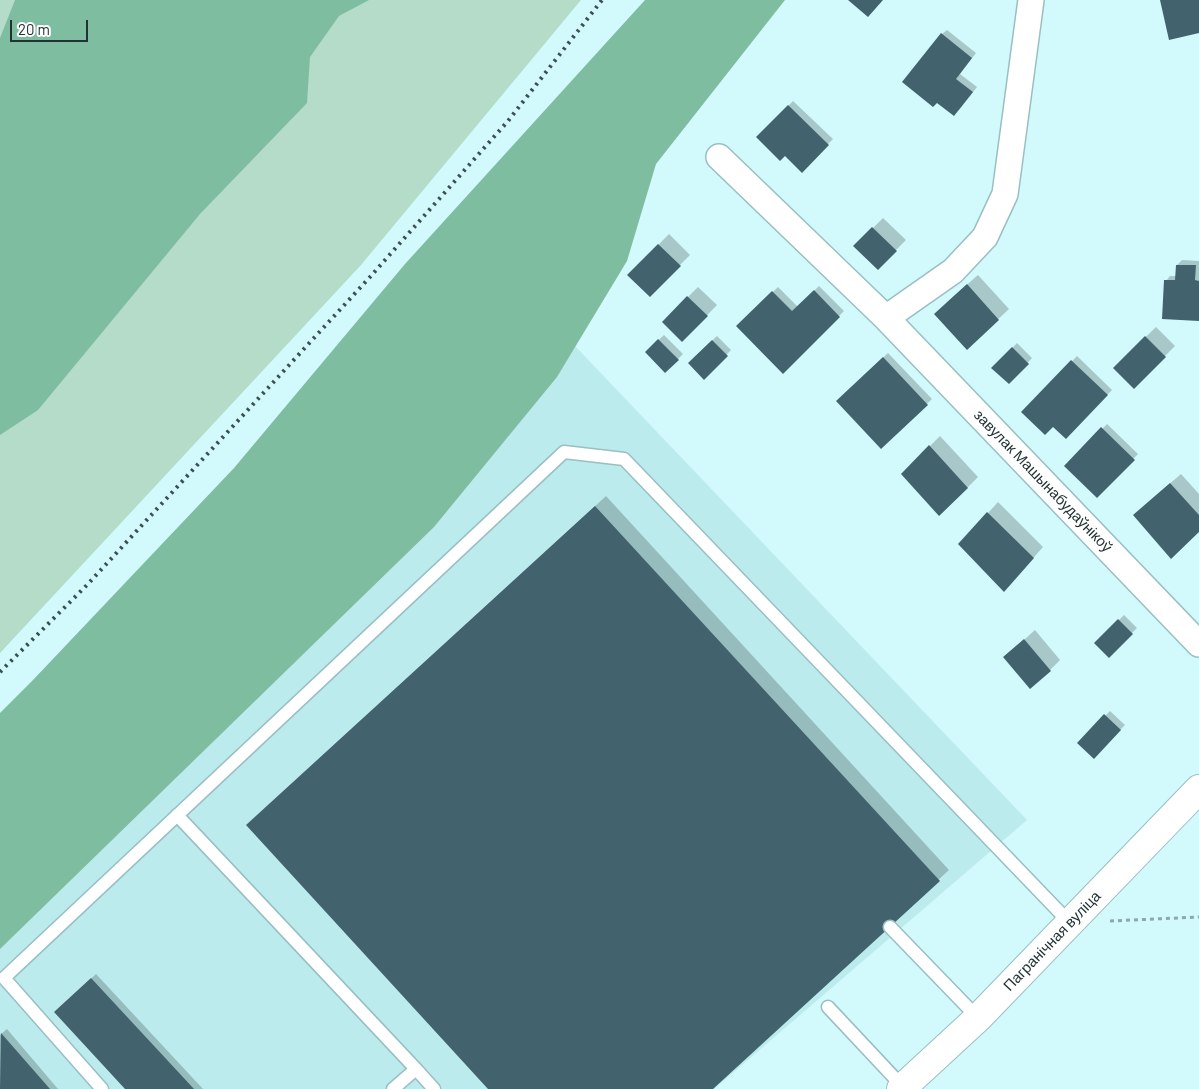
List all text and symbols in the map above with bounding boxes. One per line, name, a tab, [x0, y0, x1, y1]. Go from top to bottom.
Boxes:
scale bar	[12, 10, 90, 42]
text: 20 m	[18, 20, 50, 38]
street label: завулак Машынабудаўнікоў	[970, 406, 1116, 556]
street label: Пагранічная вуліца	[1000, 887, 1104, 995]

